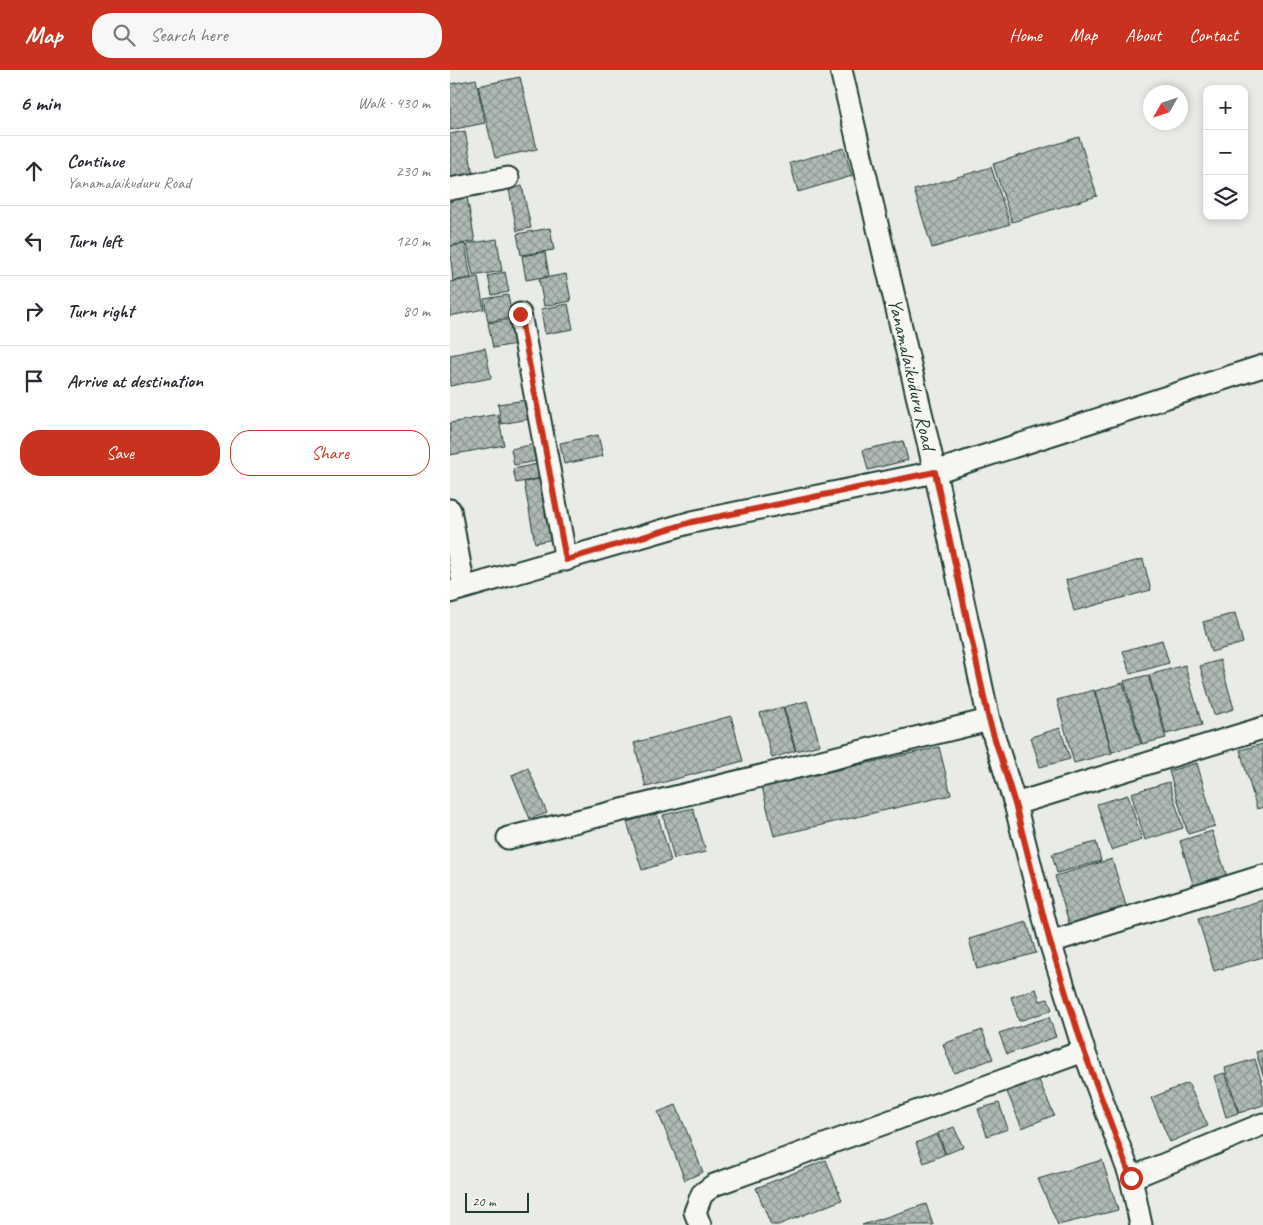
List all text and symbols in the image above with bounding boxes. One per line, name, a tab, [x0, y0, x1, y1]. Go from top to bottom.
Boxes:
search box	[92, 13, 442, 58]
text: Map	[25, 20, 62, 50]
icon: search	[110, 21, 138, 49]
text: Search here	[150, 23, 228, 47]
text: Home	[1009, 24, 1042, 46]
text: Map	[1070, 24, 1097, 46]
text: About	[1125, 24, 1161, 46]
text: Contact	[1189, 24, 1238, 46]
north arrow	[1143, 85, 1188, 130]
map controls	[1203, 85, 1248, 220]
button: +	[1203, 85, 1248, 130]
text: 6 min	[20, 90, 61, 116]
text: Walk · 430 m	[358, 93, 430, 113]
button: −	[1203, 130, 1248, 175]
text: Continue	[67, 149, 124, 173]
icon: ahead	[20, 157, 48, 185]
text: 230 m	[396, 161, 430, 181]
text: Yanamalaikuduru Road	[67, 173, 190, 193]
button: layers	[1203, 175, 1248, 220]
icon: left	[20, 227, 48, 255]
text: Turn left	[67, 229, 122, 253]
text: 120 m	[396, 231, 430, 251]
street label: Yanamalaikuduru Road	[882, 296, 942, 455]
icon: right	[20, 297, 48, 325]
text: Turn right	[67, 299, 134, 323]
text: 80 m	[403, 301, 430, 321]
route end	[509, 303, 532, 326]
icon: arrive	[20, 367, 48, 395]
text: Arrive at destination	[67, 369, 203, 393]
button: Save	[20, 430, 220, 476]
button: Share	[230, 430, 430, 476]
route start	[1120, 1167, 1143, 1190]
scale bar	[465, 1190, 529, 1213]
text: 20 m	[472, 1193, 496, 1210]

